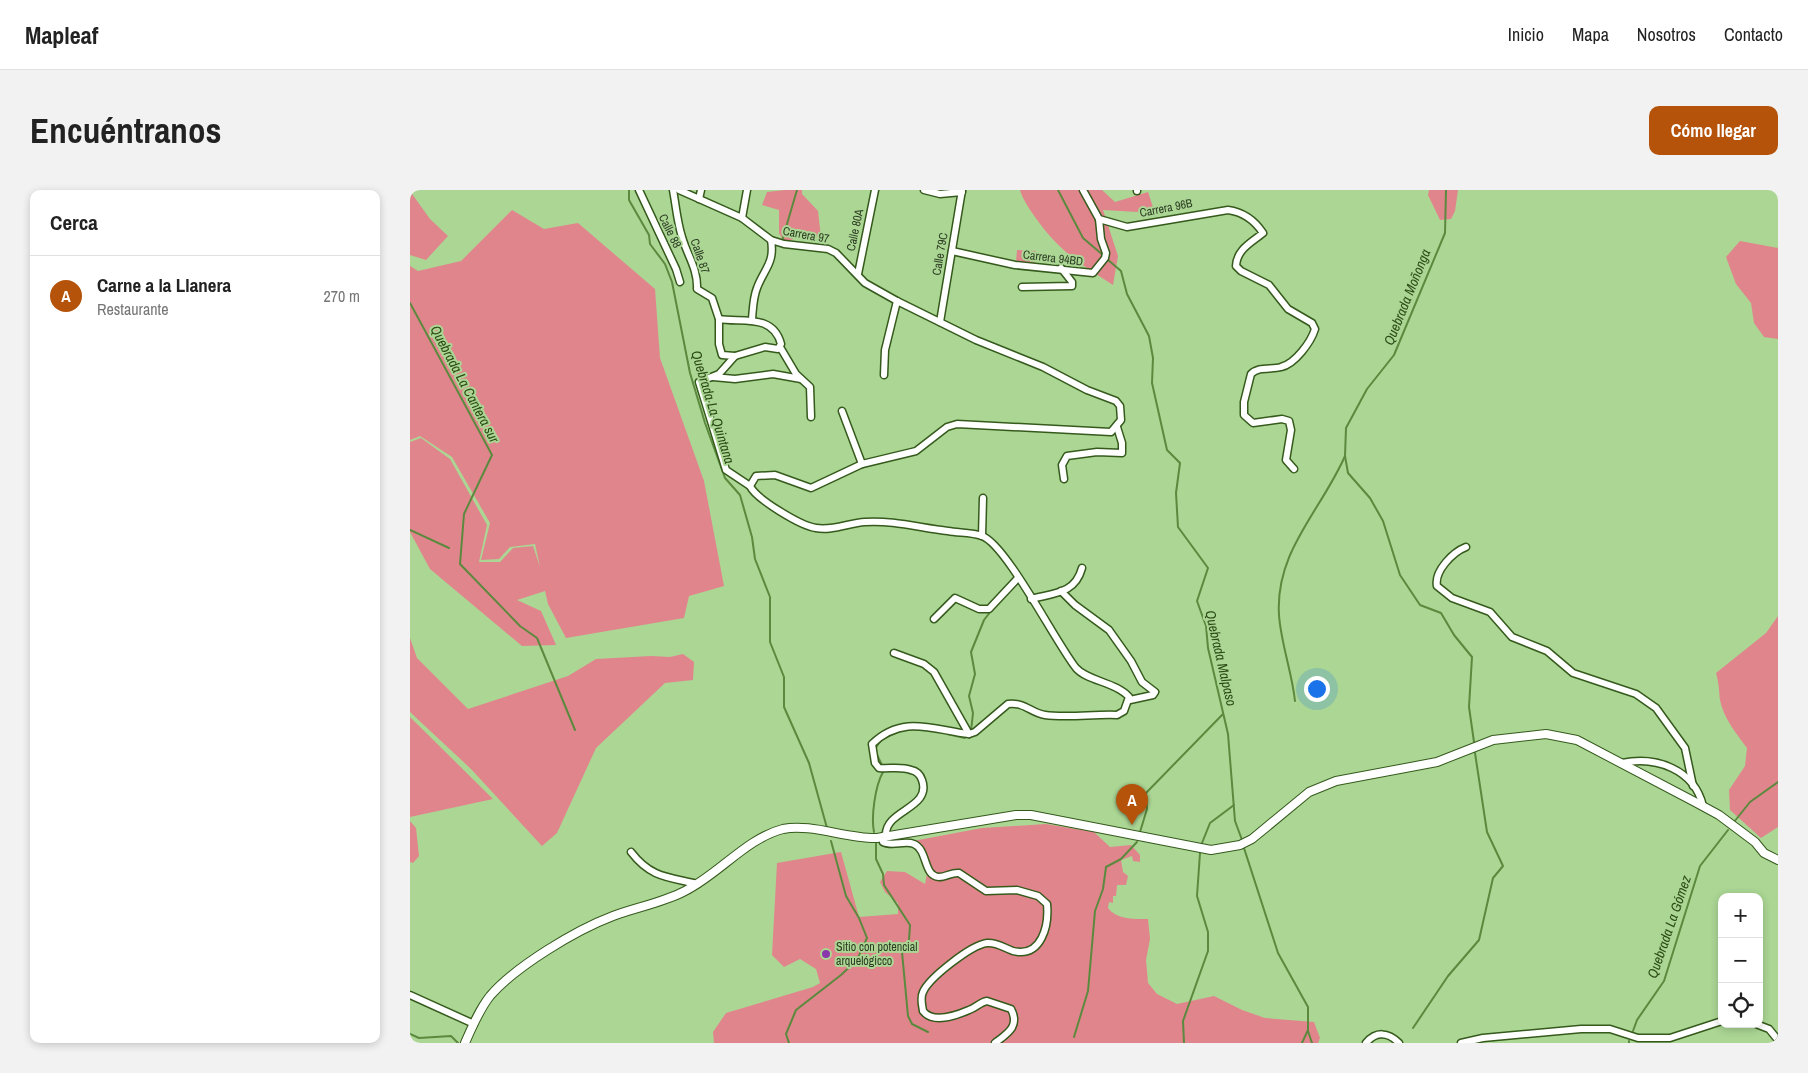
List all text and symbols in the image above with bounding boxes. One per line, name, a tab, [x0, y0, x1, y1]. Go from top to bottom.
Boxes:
text: Mapleaf	[25, 19, 98, 51]
text: Inicio	[1508, 22, 1544, 47]
text: Mapa	[1572, 22, 1609, 47]
text: Nosotros	[1637, 22, 1696, 47]
text: Contacto	[1724, 22, 1783, 47]
button: Cómo llegar	[1649, 106, 1778, 155]
text: Encuéntranos	[30, 107, 221, 154]
street label: Carrera 96B	[1138, 195, 1194, 221]
street label: Calle 80A	[843, 207, 867, 253]
text: Cerca	[50, 208, 98, 237]
street label: Calle 88	[655, 211, 685, 251]
street label: Carrera 97	[781, 223, 831, 247]
street label: Calle 79C	[928, 231, 952, 277]
street label: Calle 87	[687, 236, 714, 276]
street label: Carrera 94BD	[1022, 246, 1084, 270]
water label: Quebrada Moñonga	[1380, 246, 1434, 348]
text: Carne a la Llanera	[97, 272, 231, 298]
text: A	[61, 285, 71, 307]
text: 270 m	[324, 285, 360, 307]
text: Restaurante	[97, 298, 168, 320]
water label: Quebrada La Cantera sur	[426, 322, 504, 447]
water label: Quebrada La Quintana	[687, 348, 739, 466]
water label: Quebrada Malpaso	[1201, 608, 1241, 708]
your location	[1304, 676, 1330, 702]
pin: A	[1116, 784, 1148, 825]
water label: Quebrada La Gómez	[1643, 873, 1695, 981]
map controls	[1718, 893, 1763, 1028]
button: +	[1718, 893, 1763, 938]
button: −	[1718, 938, 1763, 983]
place label: Sitio con potencial arquelógicco	[836, 939, 918, 969]
marker: Sitio con potencial arquelógicco	[820, 948, 832, 960]
button: locate	[1718, 983, 1763, 1028]

